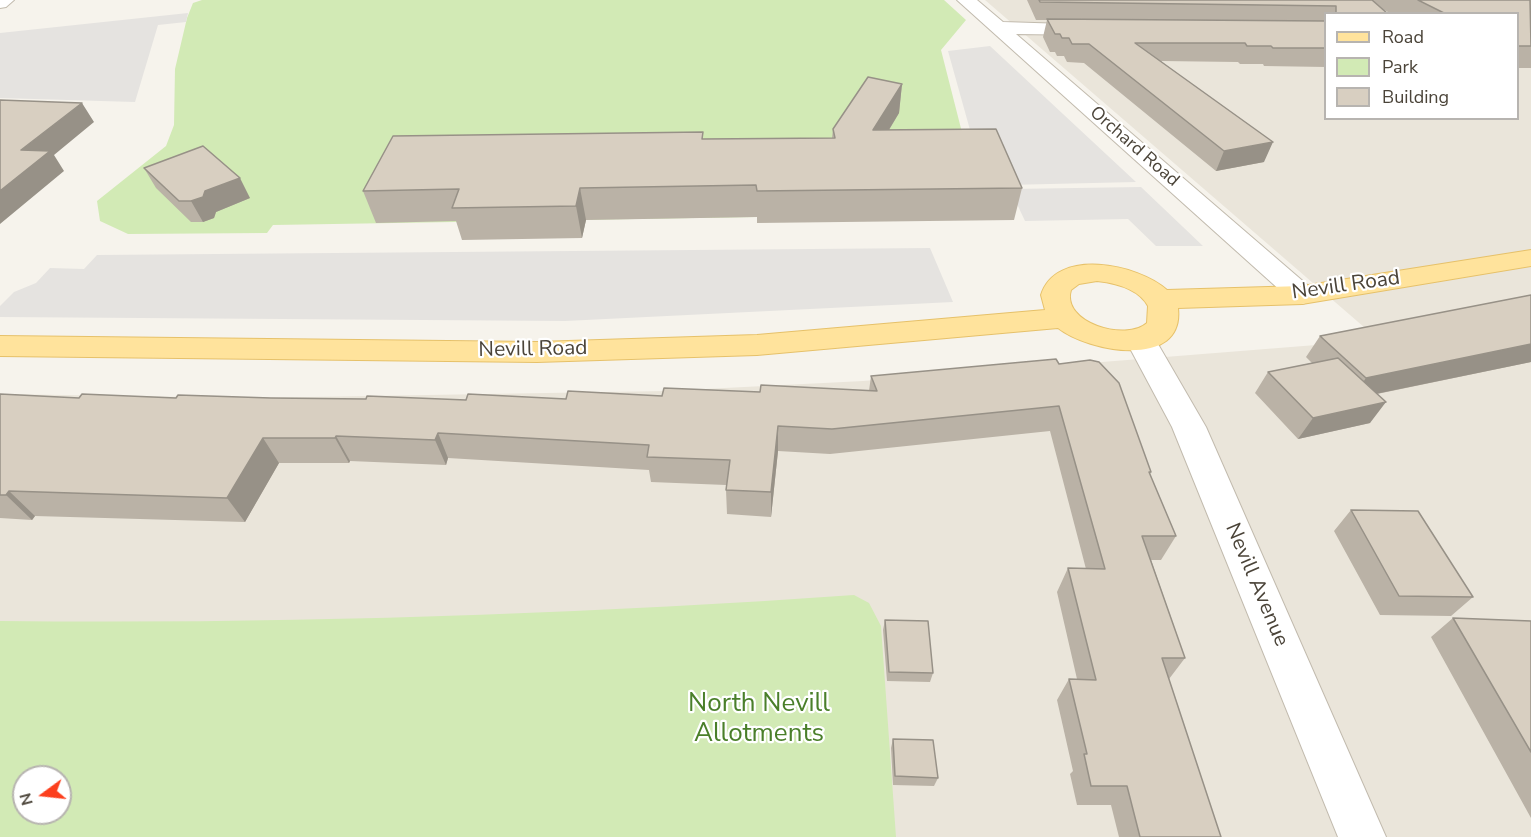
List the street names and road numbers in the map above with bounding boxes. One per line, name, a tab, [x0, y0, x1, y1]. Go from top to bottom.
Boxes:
street label: Orchard Road	[1085, 102, 1183, 192]
street label: Nevill Road	[1290, 266, 1402, 306]
street label: Nevill Road	[478, 336, 588, 364]
street label: Nevill Avenue	[1219, 520, 1293, 650]

